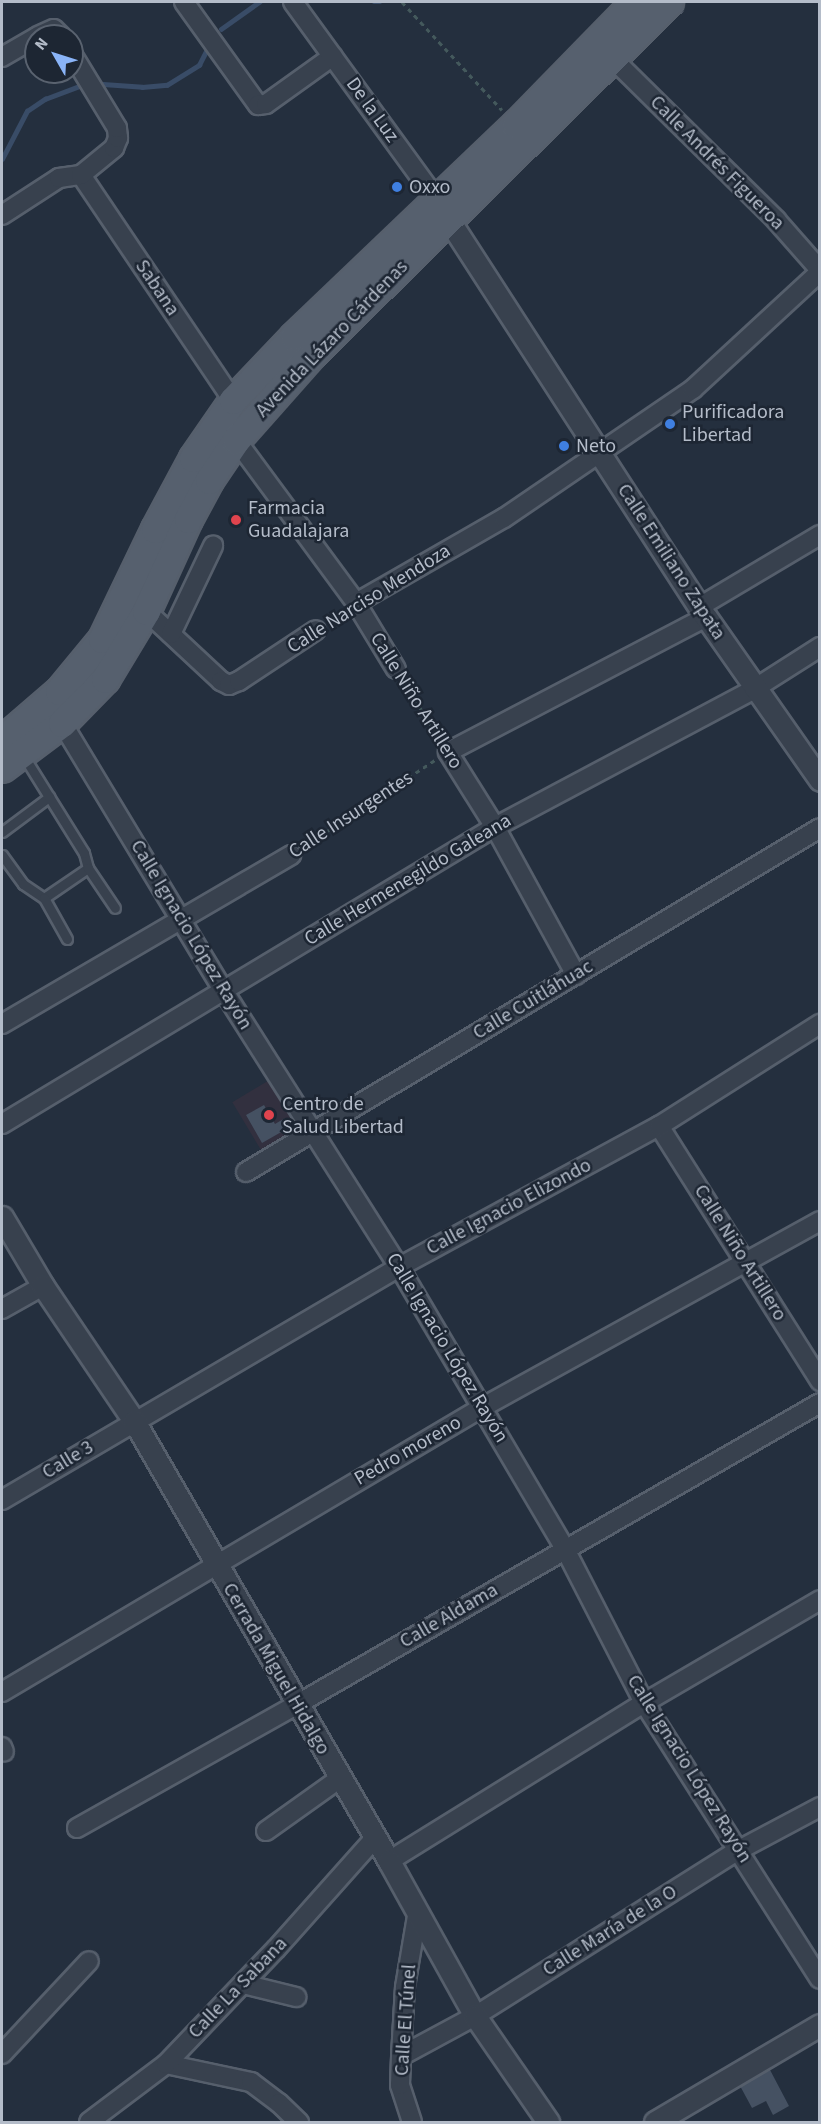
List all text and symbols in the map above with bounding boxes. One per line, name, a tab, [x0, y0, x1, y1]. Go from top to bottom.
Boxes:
north arrow	[24, 24, 84, 84]
text: N	[30, 33, 53, 55]
street label: De la Luz	[340, 73, 404, 147]
street label: Calle Andrés Figueroa	[645, 91, 789, 235]
place label: Oxxo	[409, 175, 450, 199]
marker: Oxxo	[390, 180, 404, 194]
street label: Sabana	[130, 255, 184, 321]
street label: Avenida Lázaro Cárdenas	[251, 255, 413, 423]
place label: Purificadora Libertad	[682, 400, 784, 447]
marker: Purificadora Libertad	[663, 417, 677, 431]
place label: Neto	[576, 434, 616, 458]
marker: Neto	[557, 439, 571, 453]
street label: Calle Emiliano Zapata	[612, 480, 730, 644]
place label: Farmacia Guadalajara	[248, 496, 349, 543]
marker: Farmacia Guadalajara	[229, 513, 243, 527]
street label: Calle Narciso Mendoza	[283, 539, 455, 659]
street label: Calle Niño Artillero	[364, 628, 468, 774]
street label: Calle Insurgentes	[284, 766, 418, 864]
street label: Calle Hermenegildo Galeana	[300, 809, 516, 951]
street label: Calle Ignacio López Rayón	[125, 836, 257, 1034]
street label: Calle Cuitláhuac	[469, 955, 597, 1045]
place label: Centro de Salud Libertad	[282, 1092, 404, 1139]
marker: Centro de Salud Libertad	[260, 1106, 278, 1124]
street label: Calle Ignacio Elizondo	[422, 1153, 596, 1261]
street label: Calle Niño Artillero	[688, 1180, 792, 1326]
street label: Calle Ignacio López Rayón	[381, 1249, 513, 1447]
street label: Pedro moreno	[350, 1411, 466, 1491]
street label: Calle 3	[38, 1435, 98, 1485]
street label: Calle Aldama	[396, 1578, 502, 1654]
street label: Cerrada Miguel Hidalgo	[217, 1579, 335, 1759]
street label: Calle Ignacio López Rayón	[621, 1671, 757, 1867]
street label: Calle María de la O	[538, 1880, 682, 1982]
street label: Calle La Sabana	[183, 1932, 293, 2044]
street label: Calle El Túnel	[390, 1963, 422, 2077]

